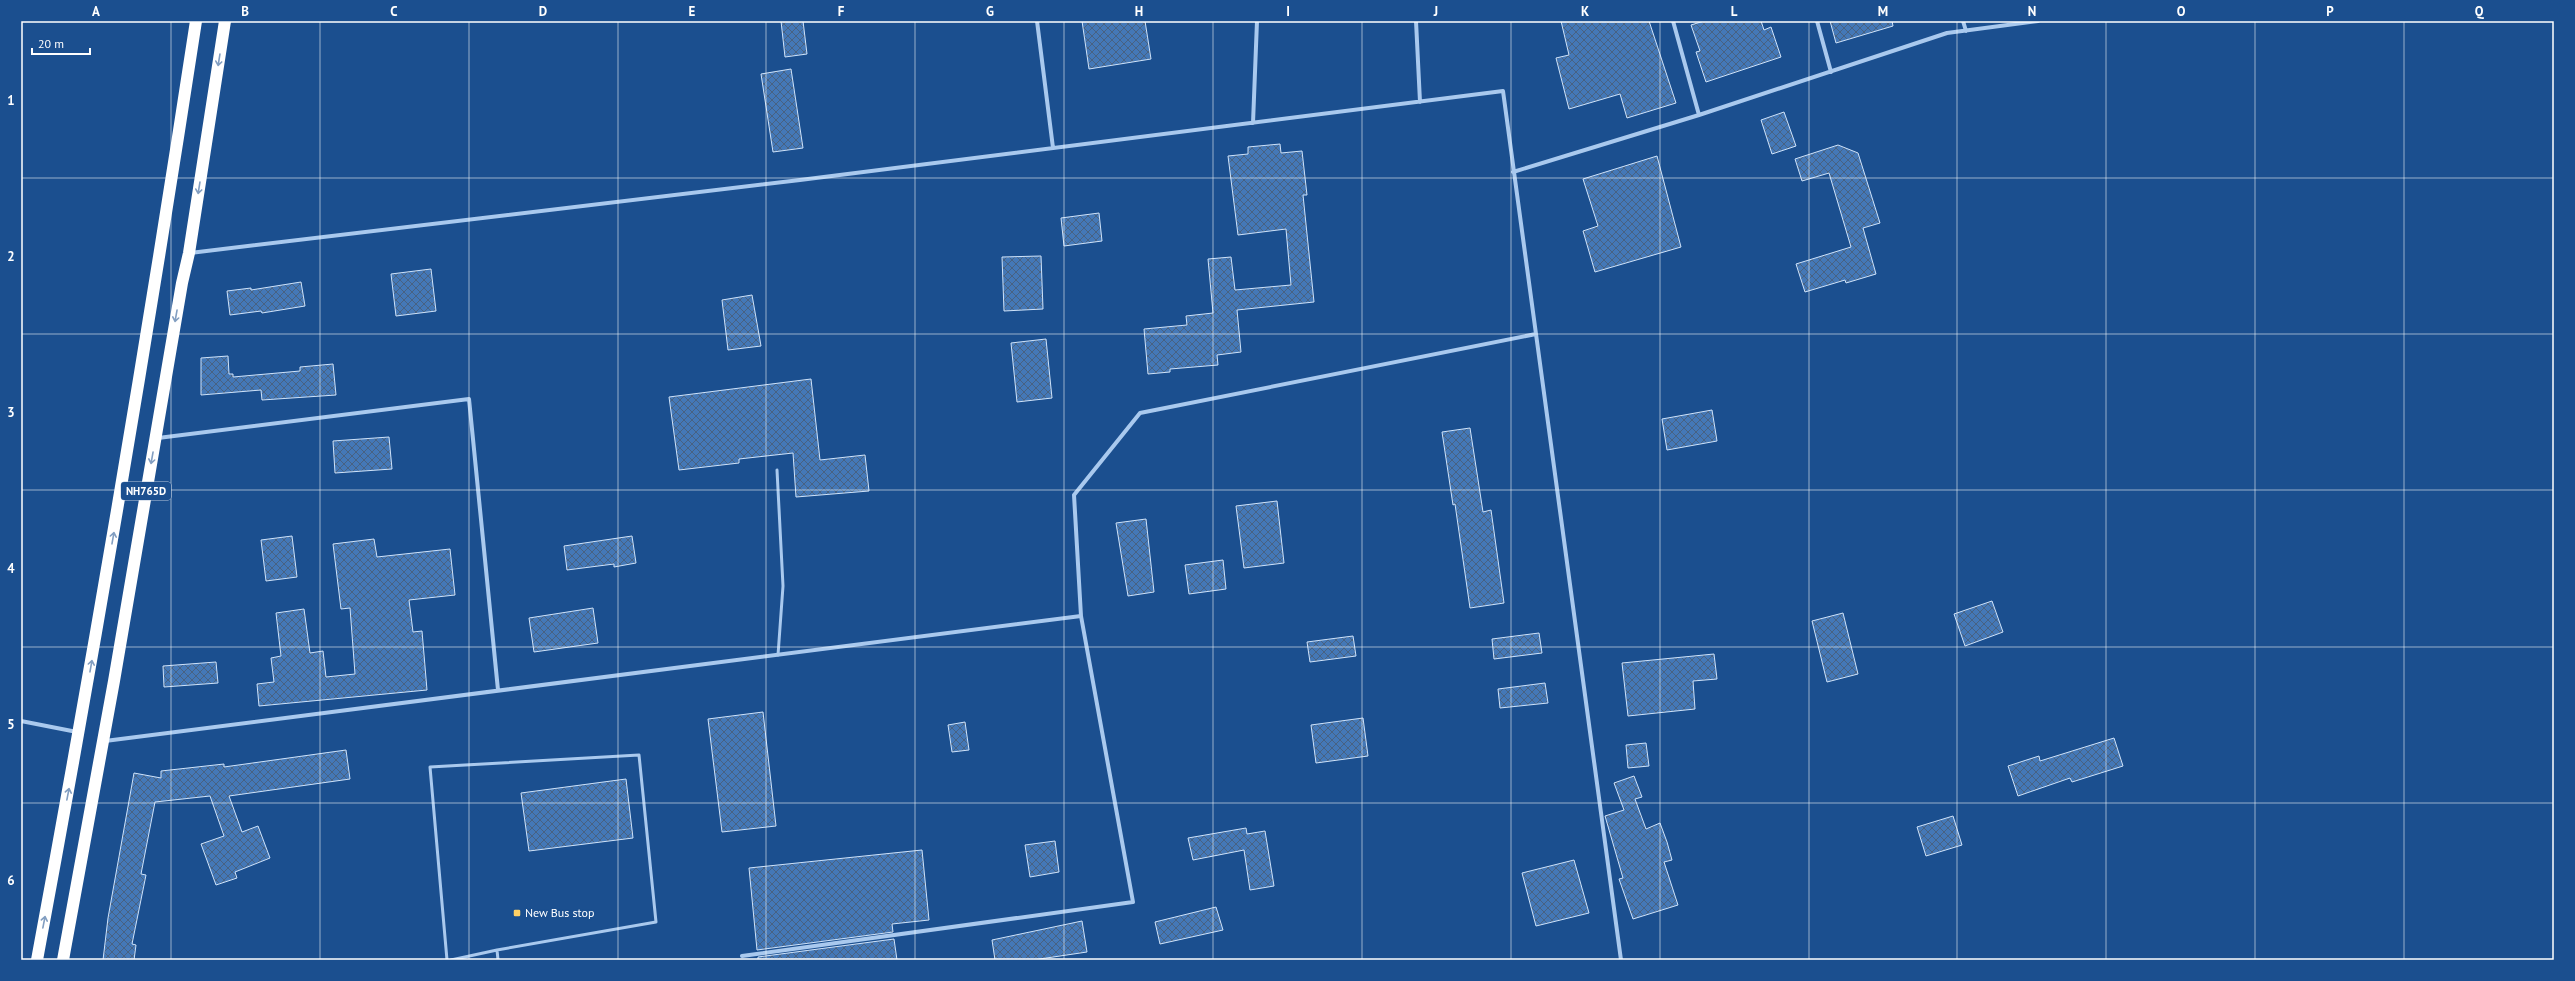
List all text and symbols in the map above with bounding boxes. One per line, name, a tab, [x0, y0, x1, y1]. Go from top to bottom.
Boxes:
text: A	[92, 3, 100, 20]
text: B	[241, 3, 249, 20]
text: C	[390, 3, 398, 20]
text: D	[539, 3, 547, 20]
text: E	[689, 3, 696, 20]
text: F	[838, 3, 845, 20]
text: G	[986, 3, 994, 20]
text: H	[1135, 3, 1143, 20]
text: I	[1286, 3, 1290, 20]
text: J	[1433, 3, 1438, 20]
text: K	[1581, 3, 1589, 20]
text: L	[1731, 3, 1738, 20]
text: M	[1878, 3, 1888, 20]
text: N	[2028, 3, 2036, 20]
text: O	[2177, 3, 2186, 20]
text: P	[2326, 3, 2334, 20]
text: Q	[2475, 3, 2485, 20]
scale bar	[32, 30, 90, 56]
text: 20 m	[38, 36, 64, 51]
one-way arrow	[215, 53, 223, 66]
text: 1	[7, 92, 15, 109]
one-way arrow	[195, 181, 203, 194]
text: 2	[7, 248, 15, 265]
one-way arrow	[172, 309, 180, 322]
text: 3	[7, 404, 15, 421]
one-way arrow	[148, 451, 156, 464]
road number: NH765D	[121, 482, 171, 500]
one-way arrow	[109, 532, 117, 545]
text: 4	[7, 560, 15, 577]
one-way arrow	[87, 660, 95, 673]
text: 5	[7, 716, 15, 733]
one-way arrow	[64, 788, 72, 801]
text: 6	[7, 872, 15, 889]
place label: New Bus stop	[525, 905, 594, 920]
marker: New Bus stop	[512, 908, 522, 918]
one-way arrow	[40, 916, 48, 929]

